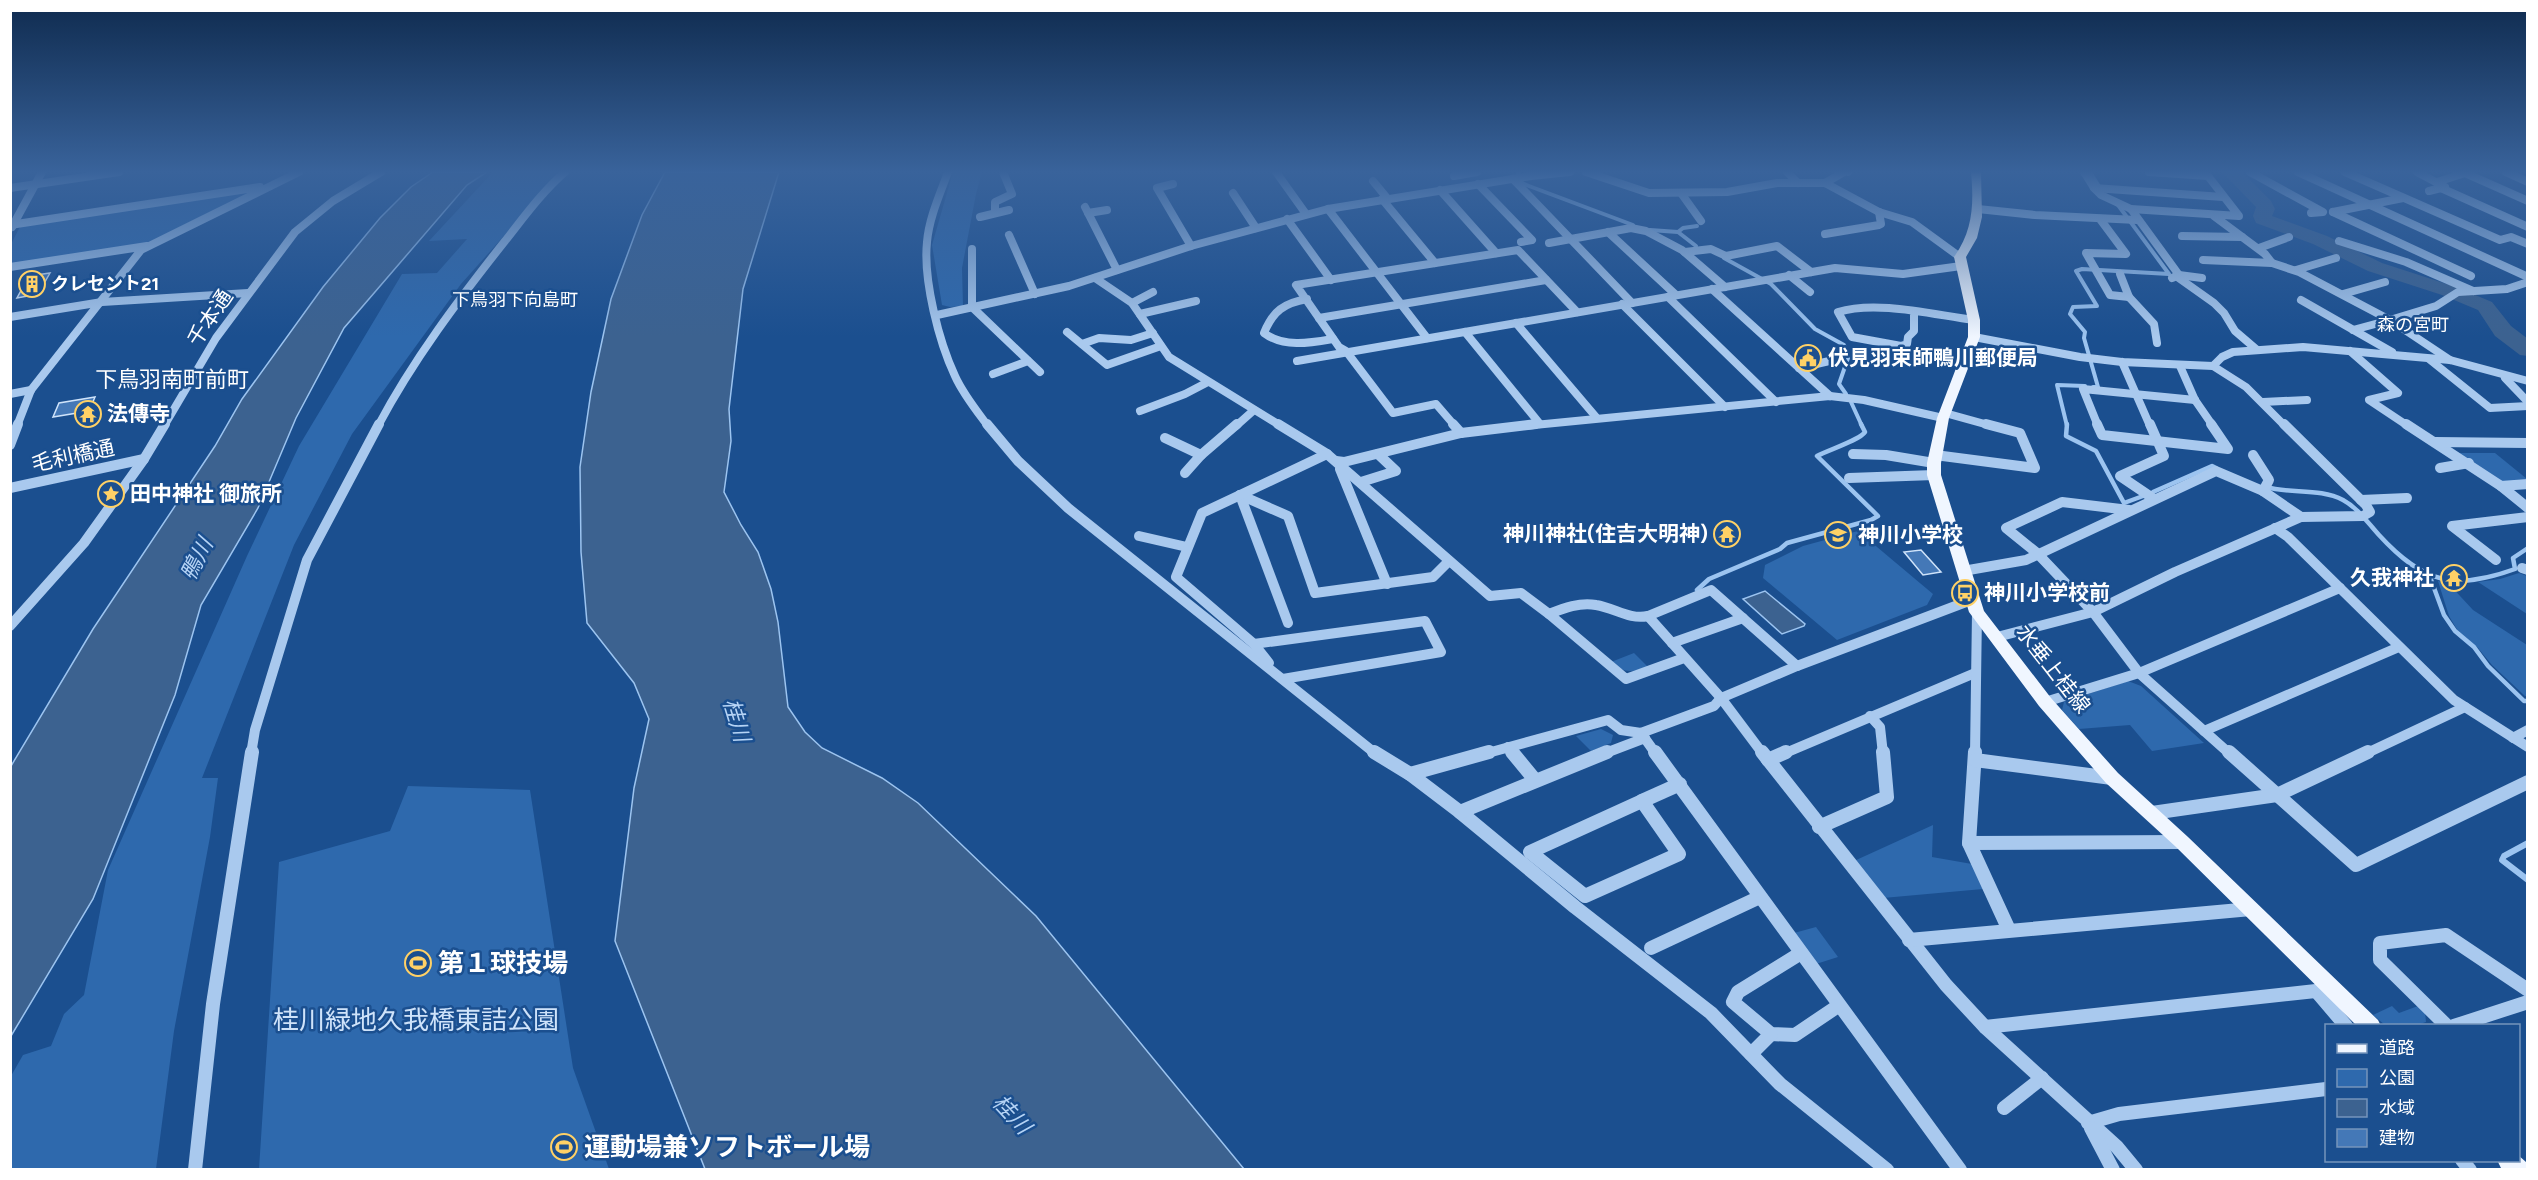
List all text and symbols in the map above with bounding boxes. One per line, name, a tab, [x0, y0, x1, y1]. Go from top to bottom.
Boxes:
building icon: クレセント21	[17, 269, 47, 299]
place label: クレセント21	[51, 273, 159, 295]
street label: 千本通	[182, 285, 238, 351]
district label: 下鳥羽下向島町	[452, 289, 578, 311]
district label: 森の宮町	[2377, 314, 2449, 336]
public building icon: 伏見羽束師鴨川郵便局	[1793, 343, 1823, 373]
place label: 伏見羽束師鴨川郵便局	[1828, 345, 2038, 370]
district label: 下鳥羽南町前町	[95, 366, 249, 393]
temple icon: 法傳寺	[73, 399, 103, 429]
place label: 法傳寺	[107, 401, 170, 426]
street label: 毛利橋通	[29, 435, 117, 476]
place icon: 田中神社 御旅所	[96, 479, 126, 509]
place label: 田中神社 御旅所	[130, 481, 282, 506]
temple icon: 神川神社(住吉大明神)	[1712, 519, 1742, 549]
school or university icon: 神川小学校	[1823, 520, 1853, 550]
place label: 神川神社(住吉大明神)	[1503, 521, 1708, 546]
place label: 神川小学校	[1858, 522, 1963, 547]
water label: 鴨川	[174, 532, 219, 585]
temple icon: 久我神社	[2439, 563, 2469, 593]
place label: 久我神社	[2350, 565, 2434, 590]
bus stop icon: 神川小学校前	[1950, 578, 1980, 608]
place label: 神川小学校前	[1984, 580, 2110, 605]
street label: 水垂上桂線	[2011, 620, 2096, 718]
water label: 桂川	[717, 695, 756, 747]
place label: 第１球技場	[438, 947, 568, 979]
sports icon: 第１球技場	[403, 948, 433, 978]
park label: 桂川緑地久我橋東詰公園	[273, 1004, 559, 1036]
legend	[2325, 1024, 2520, 1162]
text: 道路	[2379, 1037, 2415, 1059]
text: 公園	[2379, 1067, 2415, 1089]
water label: 桂川	[987, 1089, 1038, 1141]
text: 水域	[2379, 1097, 2415, 1119]
text: 建物	[2379, 1127, 2415, 1149]
place label: 運動場兼ソフトボール場	[584, 1131, 870, 1163]
sports icon: 運動場兼ソフトボール場	[549, 1132, 579, 1162]

